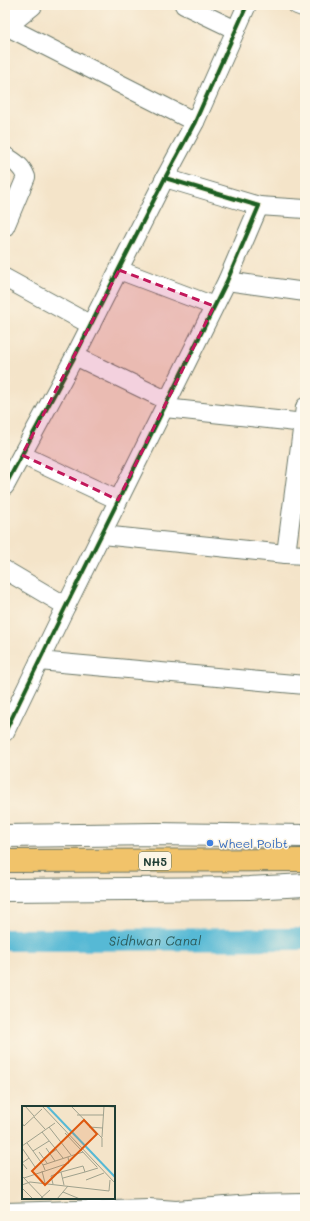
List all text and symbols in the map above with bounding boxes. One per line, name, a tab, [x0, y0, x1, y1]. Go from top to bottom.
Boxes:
place label: Wheel Poibt	[218, 835, 288, 851]
marker: Wheel Poibt	[205, 838, 215, 848]
road number: NH5	[139, 852, 171, 870]
water label: Sidhwan Canal	[109, 931, 202, 948]
inset map	[22, 1106, 115, 1199]

